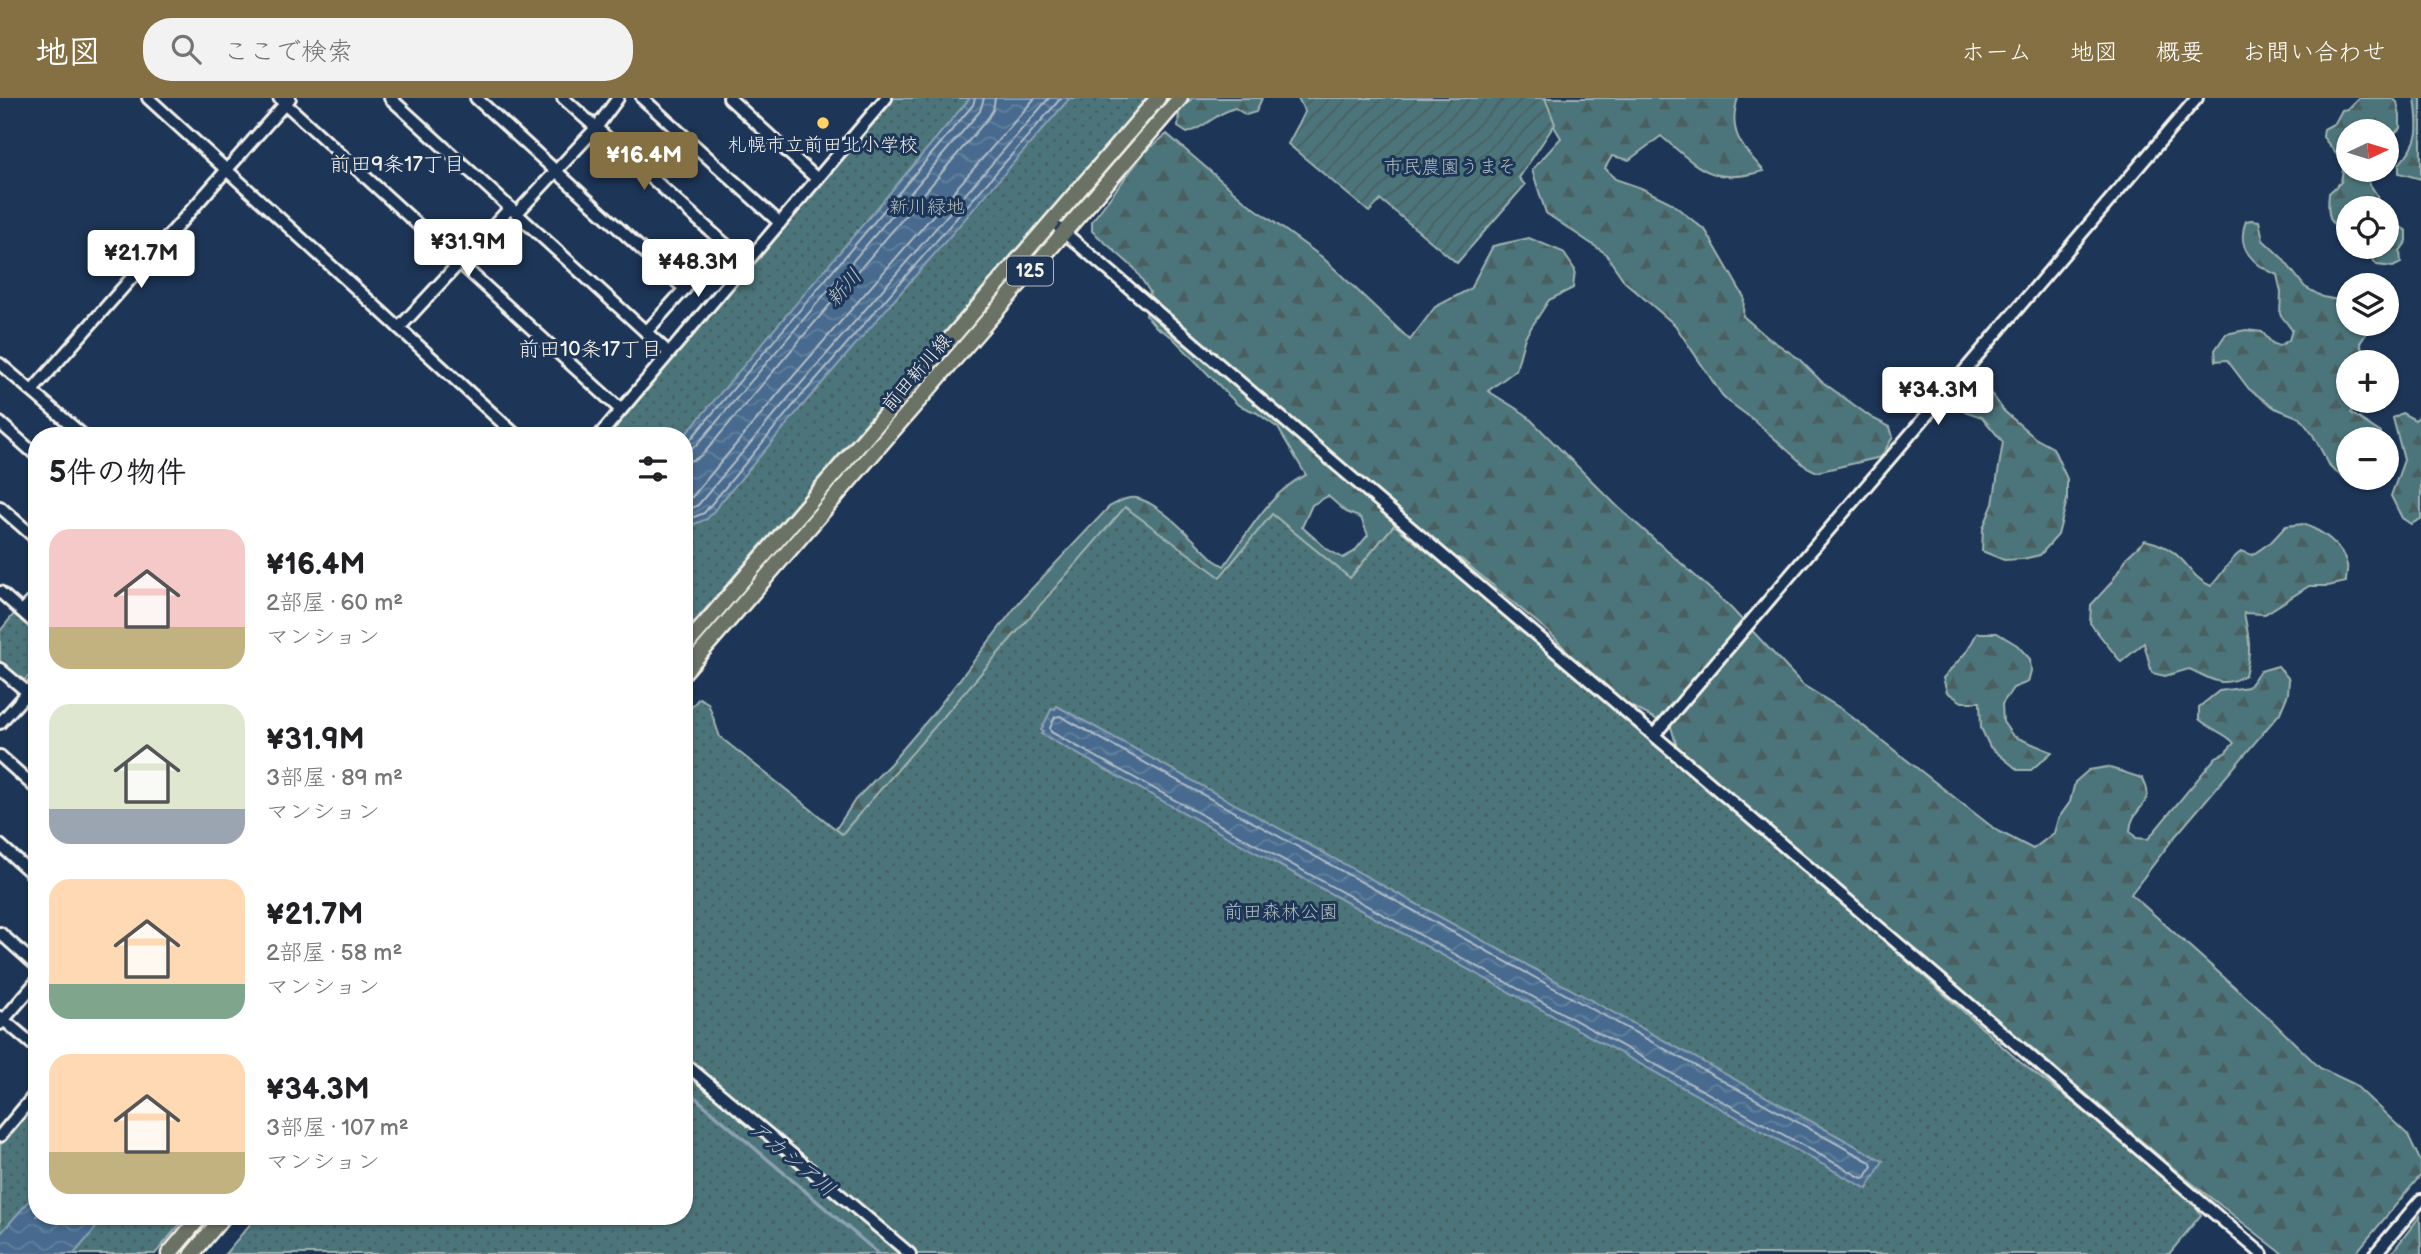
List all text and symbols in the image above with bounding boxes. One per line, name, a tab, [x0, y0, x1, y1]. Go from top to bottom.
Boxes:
search box	[143, 18, 633, 81]
icon: search	[167, 30, 205, 68]
text: 地図	[35, 33, 101, 73]
text: ここで検索	[223, 37, 353, 68]
text: ホーム	[1961, 38, 2032, 67]
text: 地図	[2070, 38, 2118, 67]
text: 概要	[2156, 38, 2204, 67]
text: お問い合わせ	[2242, 38, 2386, 67]
marker: 札幌市立前田北小学校	[815, 115, 831, 131]
north arrow	[2336, 119, 2399, 182]
map controls	[2336, 119, 2399, 490]
pin: ¥16.4M	[587, 132, 701, 192]
place label: 札幌市立前田北小学校	[728, 134, 918, 157]
text: ¥16.4M	[606, 141, 682, 169]
district label: 前田9条17丁目	[329, 152, 465, 177]
park label: 市民農園うまそ	[1383, 156, 1517, 179]
park label: 新川緑地	[889, 196, 965, 219]
button: locate	[2336, 196, 2399, 259]
pin: ¥31.9M	[411, 220, 525, 279]
text: ¥31.9M	[430, 228, 506, 256]
pin: ¥21.7M	[84, 230, 198, 290]
text: ¥21.7M	[104, 239, 178, 267]
pin: ¥48.3M	[641, 240, 755, 299]
text: ¥48.3M	[658, 248, 738, 276]
road number: 125	[1007, 256, 1053, 286]
water label: 新川	[821, 264, 867, 312]
button: layers	[2336, 273, 2399, 336]
street label: 前田新川線	[877, 330, 957, 416]
district label: 前田10条17丁目	[518, 337, 662, 362]
button: +	[2336, 350, 2399, 413]
pin: ¥34.3M	[1881, 368, 1995, 427]
text: ¥34.3M	[1898, 376, 1978, 404]
button: −	[2336, 427, 2399, 490]
icon: filters	[634, 450, 672, 488]
text: 5件の物件	[49, 455, 186, 491]
text: ¥16.4M	[266, 547, 365, 583]
icon: home	[105, 557, 189, 641]
text: 2部屋 · 60 m²	[266, 589, 403, 617]
text: マンション	[266, 623, 380, 651]
text: ¥31.9M	[266, 722, 365, 758]
icon: home	[105, 732, 189, 816]
text: 3部屋 · 89 m²	[266, 764, 403, 792]
text: マンション	[266, 798, 380, 826]
text: ¥21.7M	[266, 897, 363, 933]
park label: 前田森林公園	[1224, 901, 1338, 924]
icon: home	[105, 907, 189, 991]
text: 2部屋 · 58 m²	[266, 939, 402, 967]
text: マンション	[266, 973, 380, 1001]
text: ¥34.3M	[266, 1072, 370, 1108]
icon: home	[105, 1082, 189, 1166]
text: 3部屋 · 107 m²	[266, 1114, 409, 1142]
water label: アカシア川	[744, 1116, 840, 1202]
text: マンション	[266, 1148, 380, 1176]

